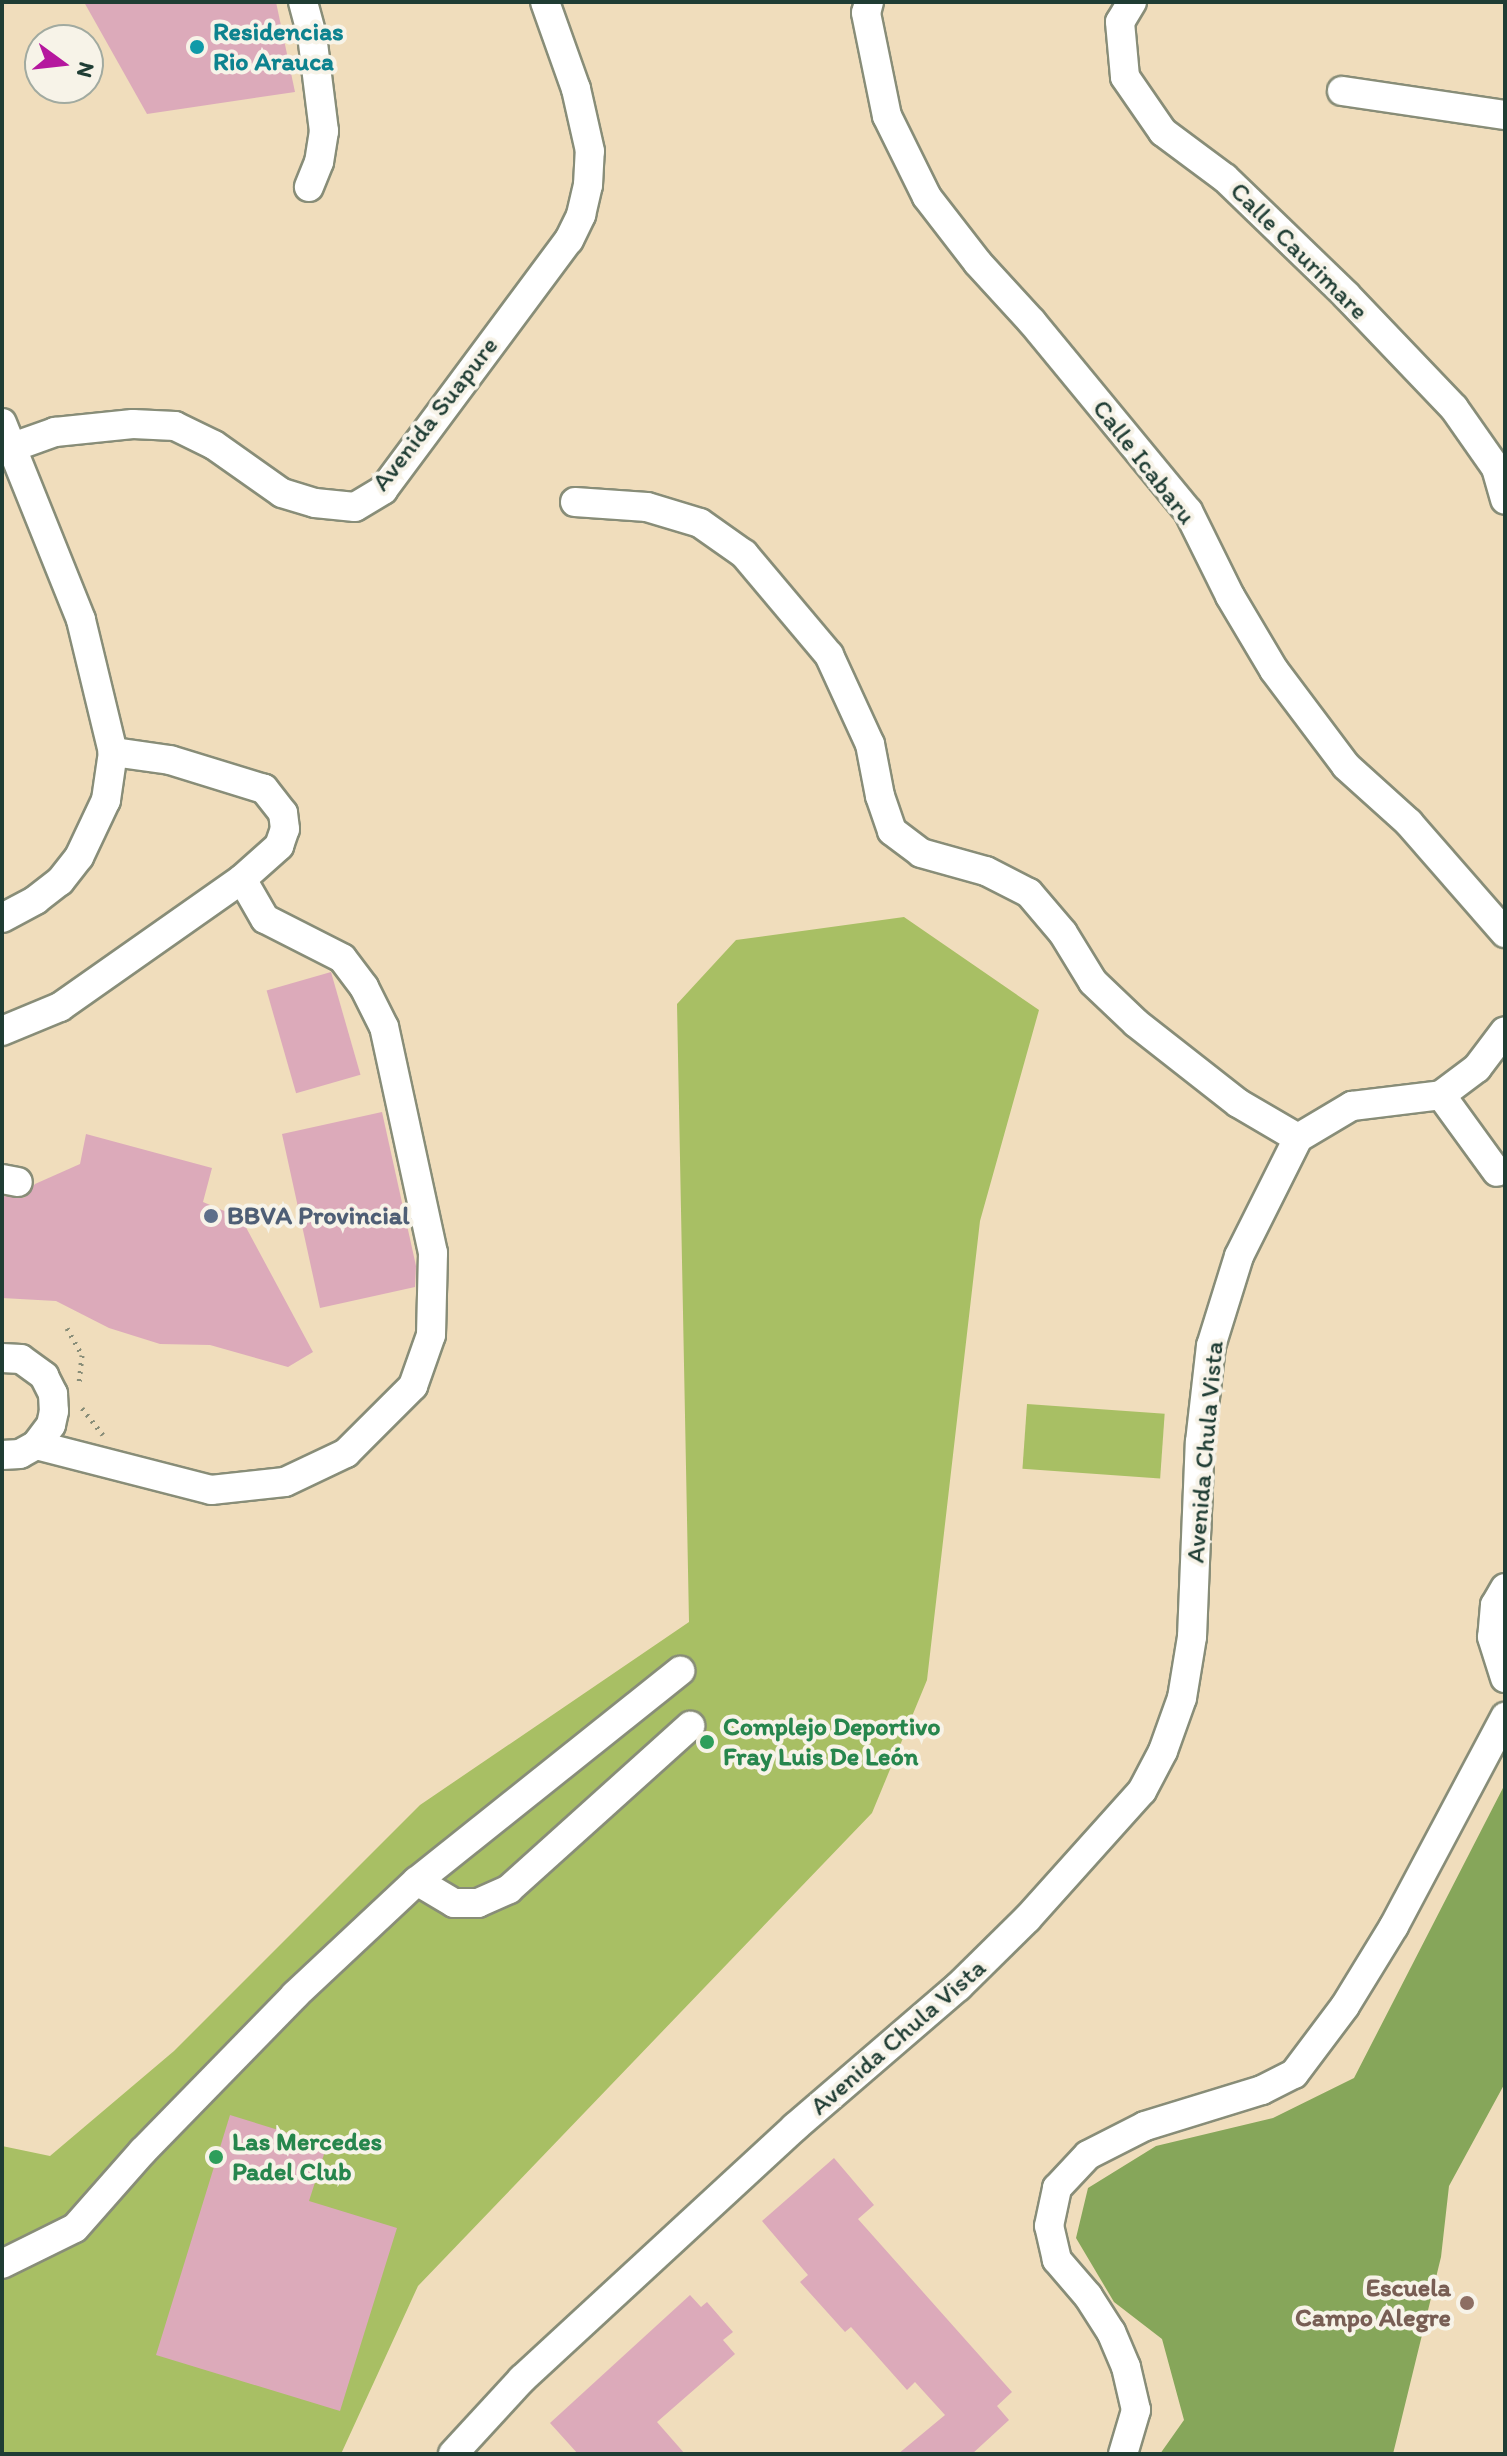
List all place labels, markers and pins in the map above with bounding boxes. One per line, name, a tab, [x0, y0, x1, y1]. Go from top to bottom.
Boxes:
place label: Residencias Rio Arauca	[213, 16, 344, 78]
marker: Residencias Rio Arauca	[188, 38, 206, 56]
place label: BBVA Provincial	[227, 1200, 410, 1232]
marker: BBVA Provincial	[202, 1207, 220, 1225]
place label: Complejo Deportivo Fray Luis De León	[723, 1711, 941, 1772]
marker: Complejo Deportivo Fray Luis De León	[698, 1733, 716, 1751]
place label: Las Mercedes Padel Club	[232, 2126, 382, 2188]
marker: Las Mercedes Padel Club	[207, 2148, 225, 2166]
place label: Escuela Campo Alegre	[1295, 2272, 1451, 2334]
marker: Escuela Campo Alegre	[1458, 2294, 1476, 2312]

